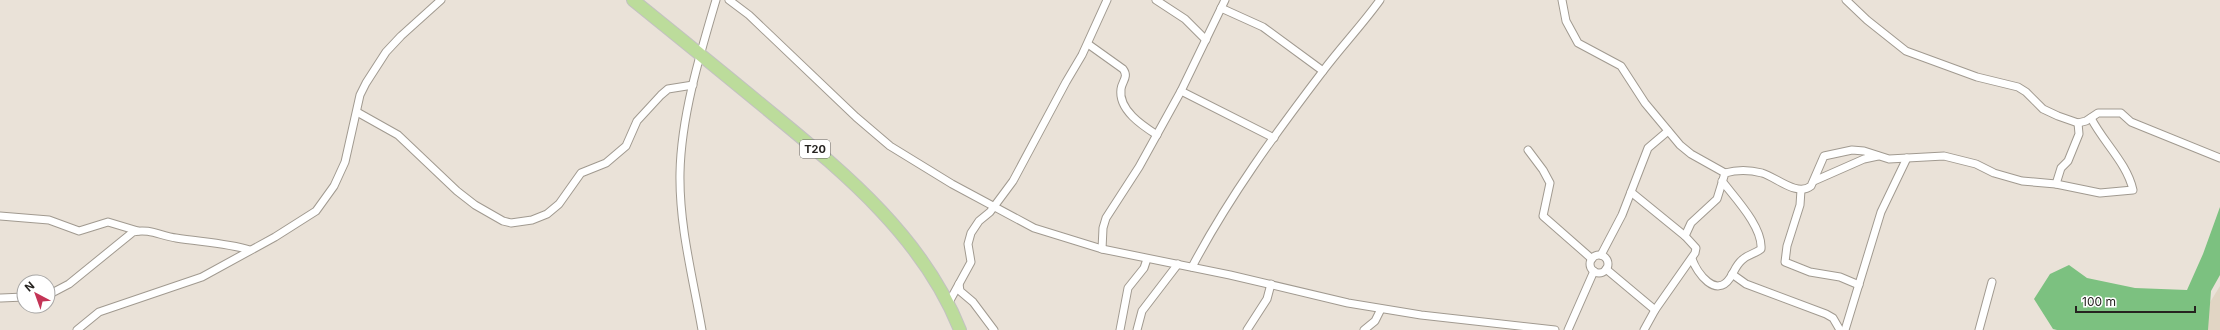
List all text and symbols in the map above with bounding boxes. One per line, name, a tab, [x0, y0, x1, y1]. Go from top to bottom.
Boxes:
road number: T20	[800, 140, 830, 158]
north arrow	[16, 274, 56, 314]
text: N	[22, 278, 37, 294]
scale bar	[2076, 288, 2195, 314]
text: 100 m	[2082, 294, 2116, 309]

